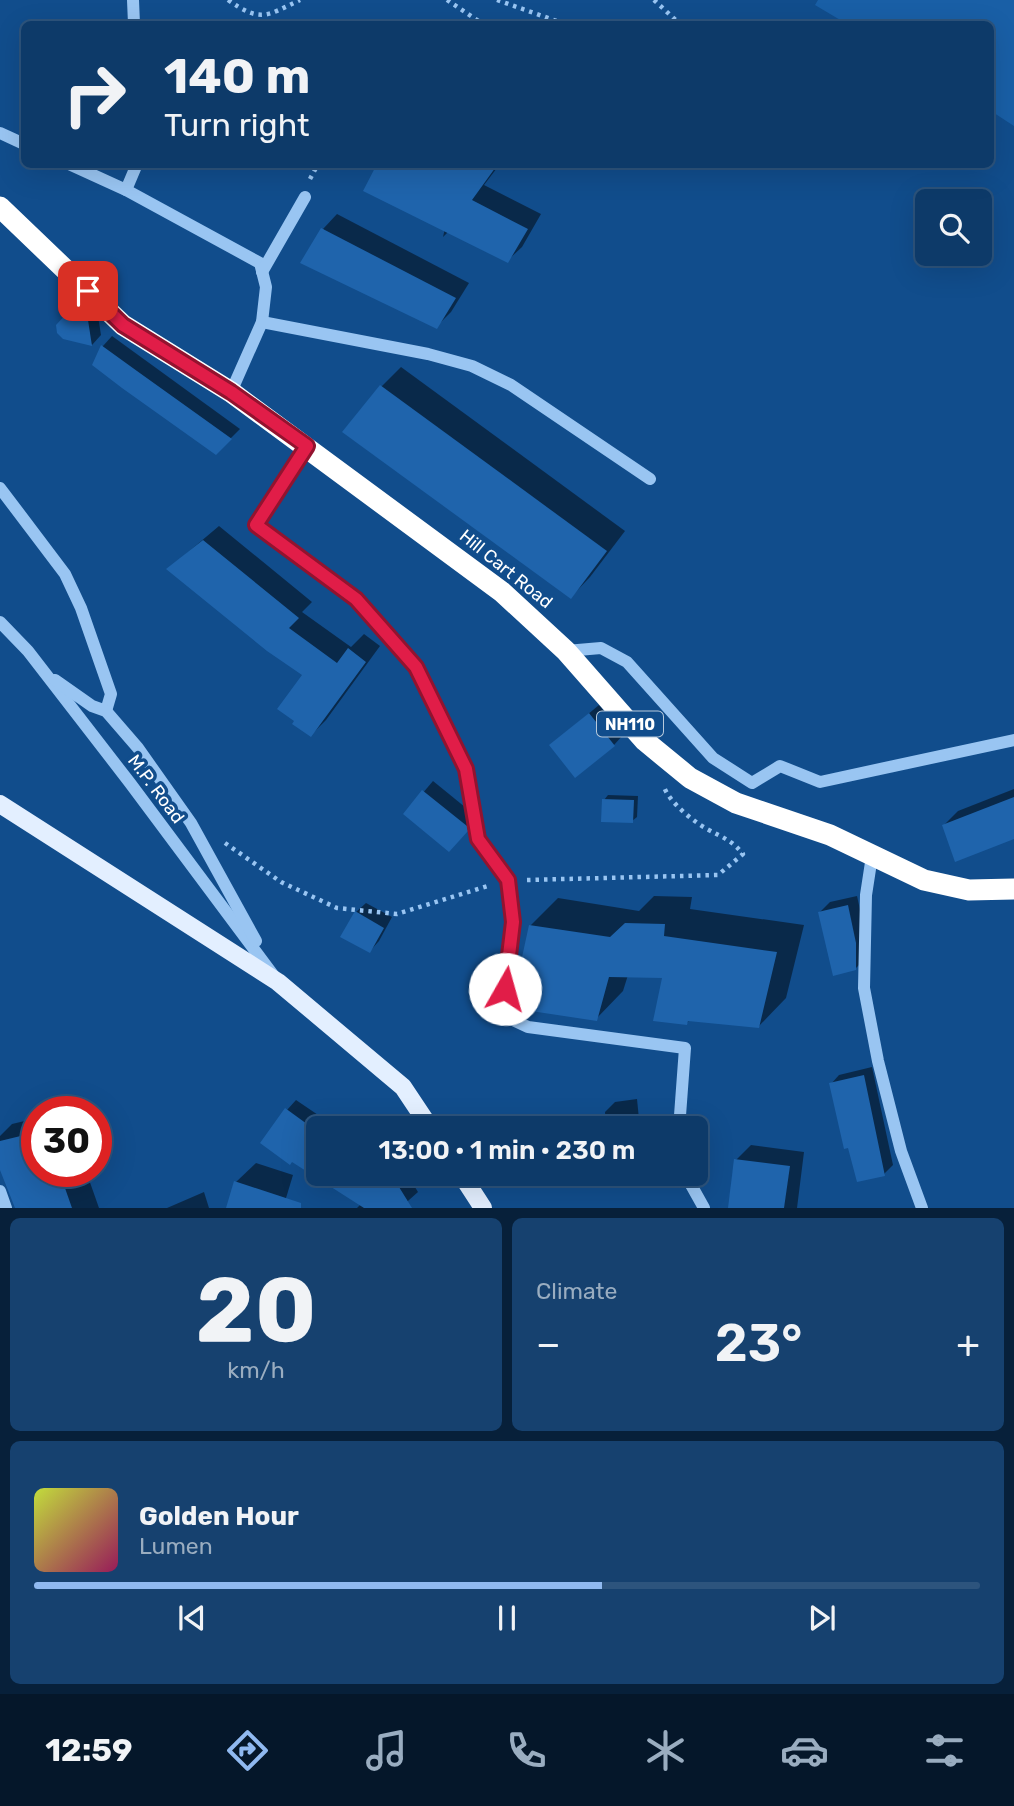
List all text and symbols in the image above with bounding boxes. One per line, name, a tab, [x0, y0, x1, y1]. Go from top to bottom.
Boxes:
text: 140 m	[164, 47, 310, 105]
icon: right	[49, 49, 140, 140]
text: Turn right	[164, 106, 309, 144]
map controls	[915, 189, 992, 266]
button: search	[915, 189, 992, 266]
pin	[58, 261, 118, 321]
icon: arrive	[69, 272, 107, 310]
street label: Hill Cart Road	[455, 525, 557, 613]
road number: NH110	[597, 712, 663, 736]
street label: M.P. Road	[123, 750, 189, 828]
position arrow	[468, 952, 542, 1026]
speed limit sign: 30	[21, 1096, 112, 1187]
text: 13:00 · 1 min · 230 m	[379, 1135, 635, 1166]
text: 20	[195, 1256, 317, 1364]
text: Climate	[536, 1277, 617, 1305]
text: 23°	[715, 1312, 802, 1374]
text: −	[536, 1321, 561, 1367]
text: +	[956, 1321, 980, 1367]
text: km/h	[227, 1356, 285, 1384]
text: Golden Hour	[139, 1501, 299, 1532]
text: Lumen	[139, 1532, 213, 1560]
icon: previous	[173, 1599, 211, 1637]
icon: pause	[488, 1599, 526, 1637]
icon: next	[803, 1599, 841, 1637]
icon: directions	[223, 1726, 272, 1775]
icon: music	[362, 1726, 411, 1775]
icon: phone	[502, 1726, 551, 1775]
icon: climate	[641, 1726, 690, 1775]
icon: car	[780, 1726, 829, 1775]
icon: filters	[920, 1726, 969, 1775]
text: 12:59	[45, 1731, 132, 1769]

